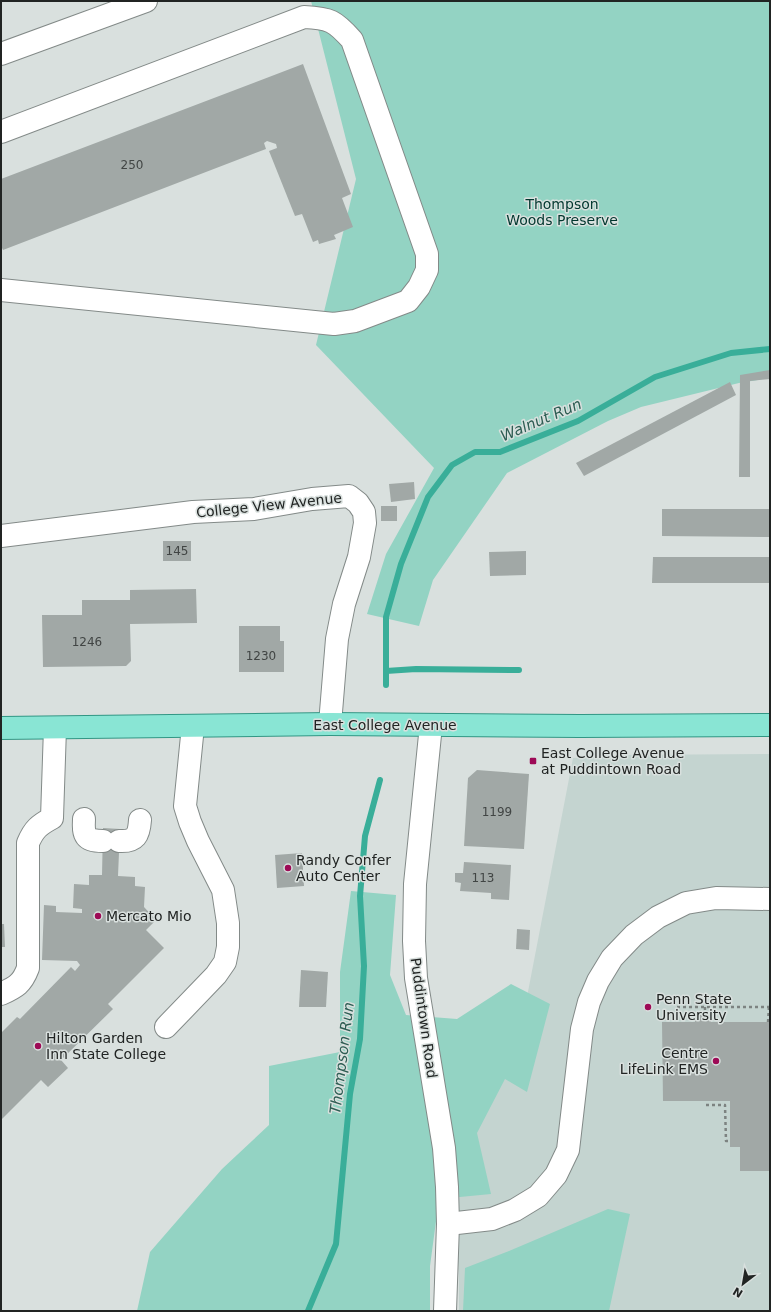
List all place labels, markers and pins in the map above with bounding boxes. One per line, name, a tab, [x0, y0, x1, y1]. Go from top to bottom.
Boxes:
place label: East College Avenue at Puddintown Road	[541, 745, 684, 777]
marker: East College Avenue at Puddintown Road	[528, 756, 538, 766]
place label: Randy Confer Auto Center	[296, 852, 391, 884]
marker: Randy Confer Auto Center	[283, 863, 293, 873]
place label: Mercato Mio	[106, 908, 191, 924]
marker: Mercato Mio	[93, 911, 103, 921]
place label: Penn State University	[656, 991, 732, 1023]
marker: Penn State University	[643, 1002, 653, 1012]
place label: Hilton Garden Inn State College	[46, 1030, 166, 1062]
marker: Hilton Garden Inn State College	[33, 1041, 43, 1051]
place label: Centre LifeLink EMS	[620, 1045, 708, 1077]
marker: Centre LifeLink EMS	[711, 1056, 721, 1066]

